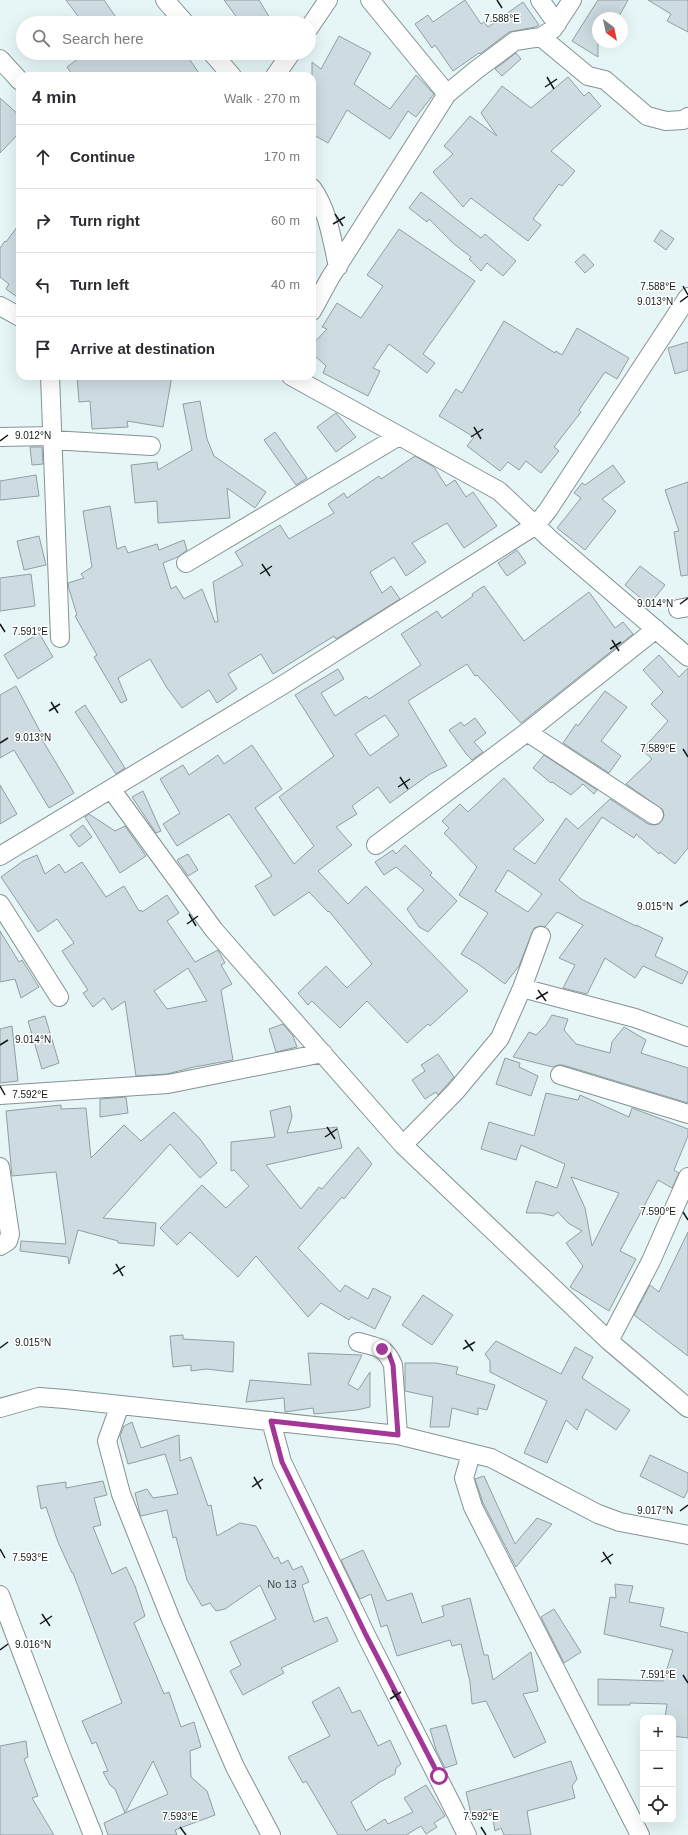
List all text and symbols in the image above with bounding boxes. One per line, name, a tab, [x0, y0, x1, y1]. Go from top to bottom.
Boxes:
north arrow	[592, 12, 628, 48]
text: 7.588°E	[484, 13, 520, 24]
search box	[16, 16, 316, 60]
icon: search	[30, 27, 52, 49]
text: Search here	[62, 30, 144, 47]
text: 4 min	[32, 88, 76, 107]
text: Walk · 270 m	[224, 91, 300, 106]
icon: ahead	[32, 146, 54, 168]
text: Continue	[70, 148, 135, 165]
text: 170 m	[264, 149, 300, 164]
icon: right	[32, 210, 54, 232]
text: Turn right	[70, 212, 140, 229]
text: 60 m	[271, 213, 300, 228]
icon: left	[32, 274, 54, 296]
text: Turn left	[70, 276, 129, 293]
text: 40 m	[271, 277, 300, 292]
text: 7.588°E	[640, 281, 676, 292]
text: 9.013°N	[637, 296, 673, 307]
icon: arrive	[32, 338, 54, 360]
text: Arrive at destination	[70, 340, 215, 357]
text: 9.012°N	[15, 430, 51, 441]
text: 9.014°N	[637, 598, 673, 609]
text: 7.591°E	[12, 626, 48, 637]
text: 9.013°N	[15, 732, 51, 743]
text: 7.589°E	[640, 743, 676, 754]
text: 9.015°N	[637, 901, 673, 912]
text: 9.014°N	[15, 1034, 51, 1045]
text: 7.592°E	[12, 1089, 48, 1100]
text: 7.590°E	[640, 1206, 676, 1217]
text: 9.015°N	[15, 1337, 51, 1348]
route end	[373, 1340, 391, 1358]
text: 9.017°N	[637, 1505, 673, 1516]
text: 7.593°E	[12, 1552, 48, 1563]
house number: No 13	[267, 1578, 297, 1590]
text: 9.016°N	[15, 1639, 51, 1650]
text: 7.591°E	[640, 1669, 676, 1680]
map controls	[640, 1715, 676, 1823]
button: +	[640, 1715, 676, 1751]
button: −	[640, 1751, 676, 1787]
route start	[430, 1767, 448, 1785]
button: locate	[640, 1787, 676, 1823]
text: 7.593°E	[162, 1811, 198, 1822]
text: 7.592°E	[463, 1811, 499, 1822]

